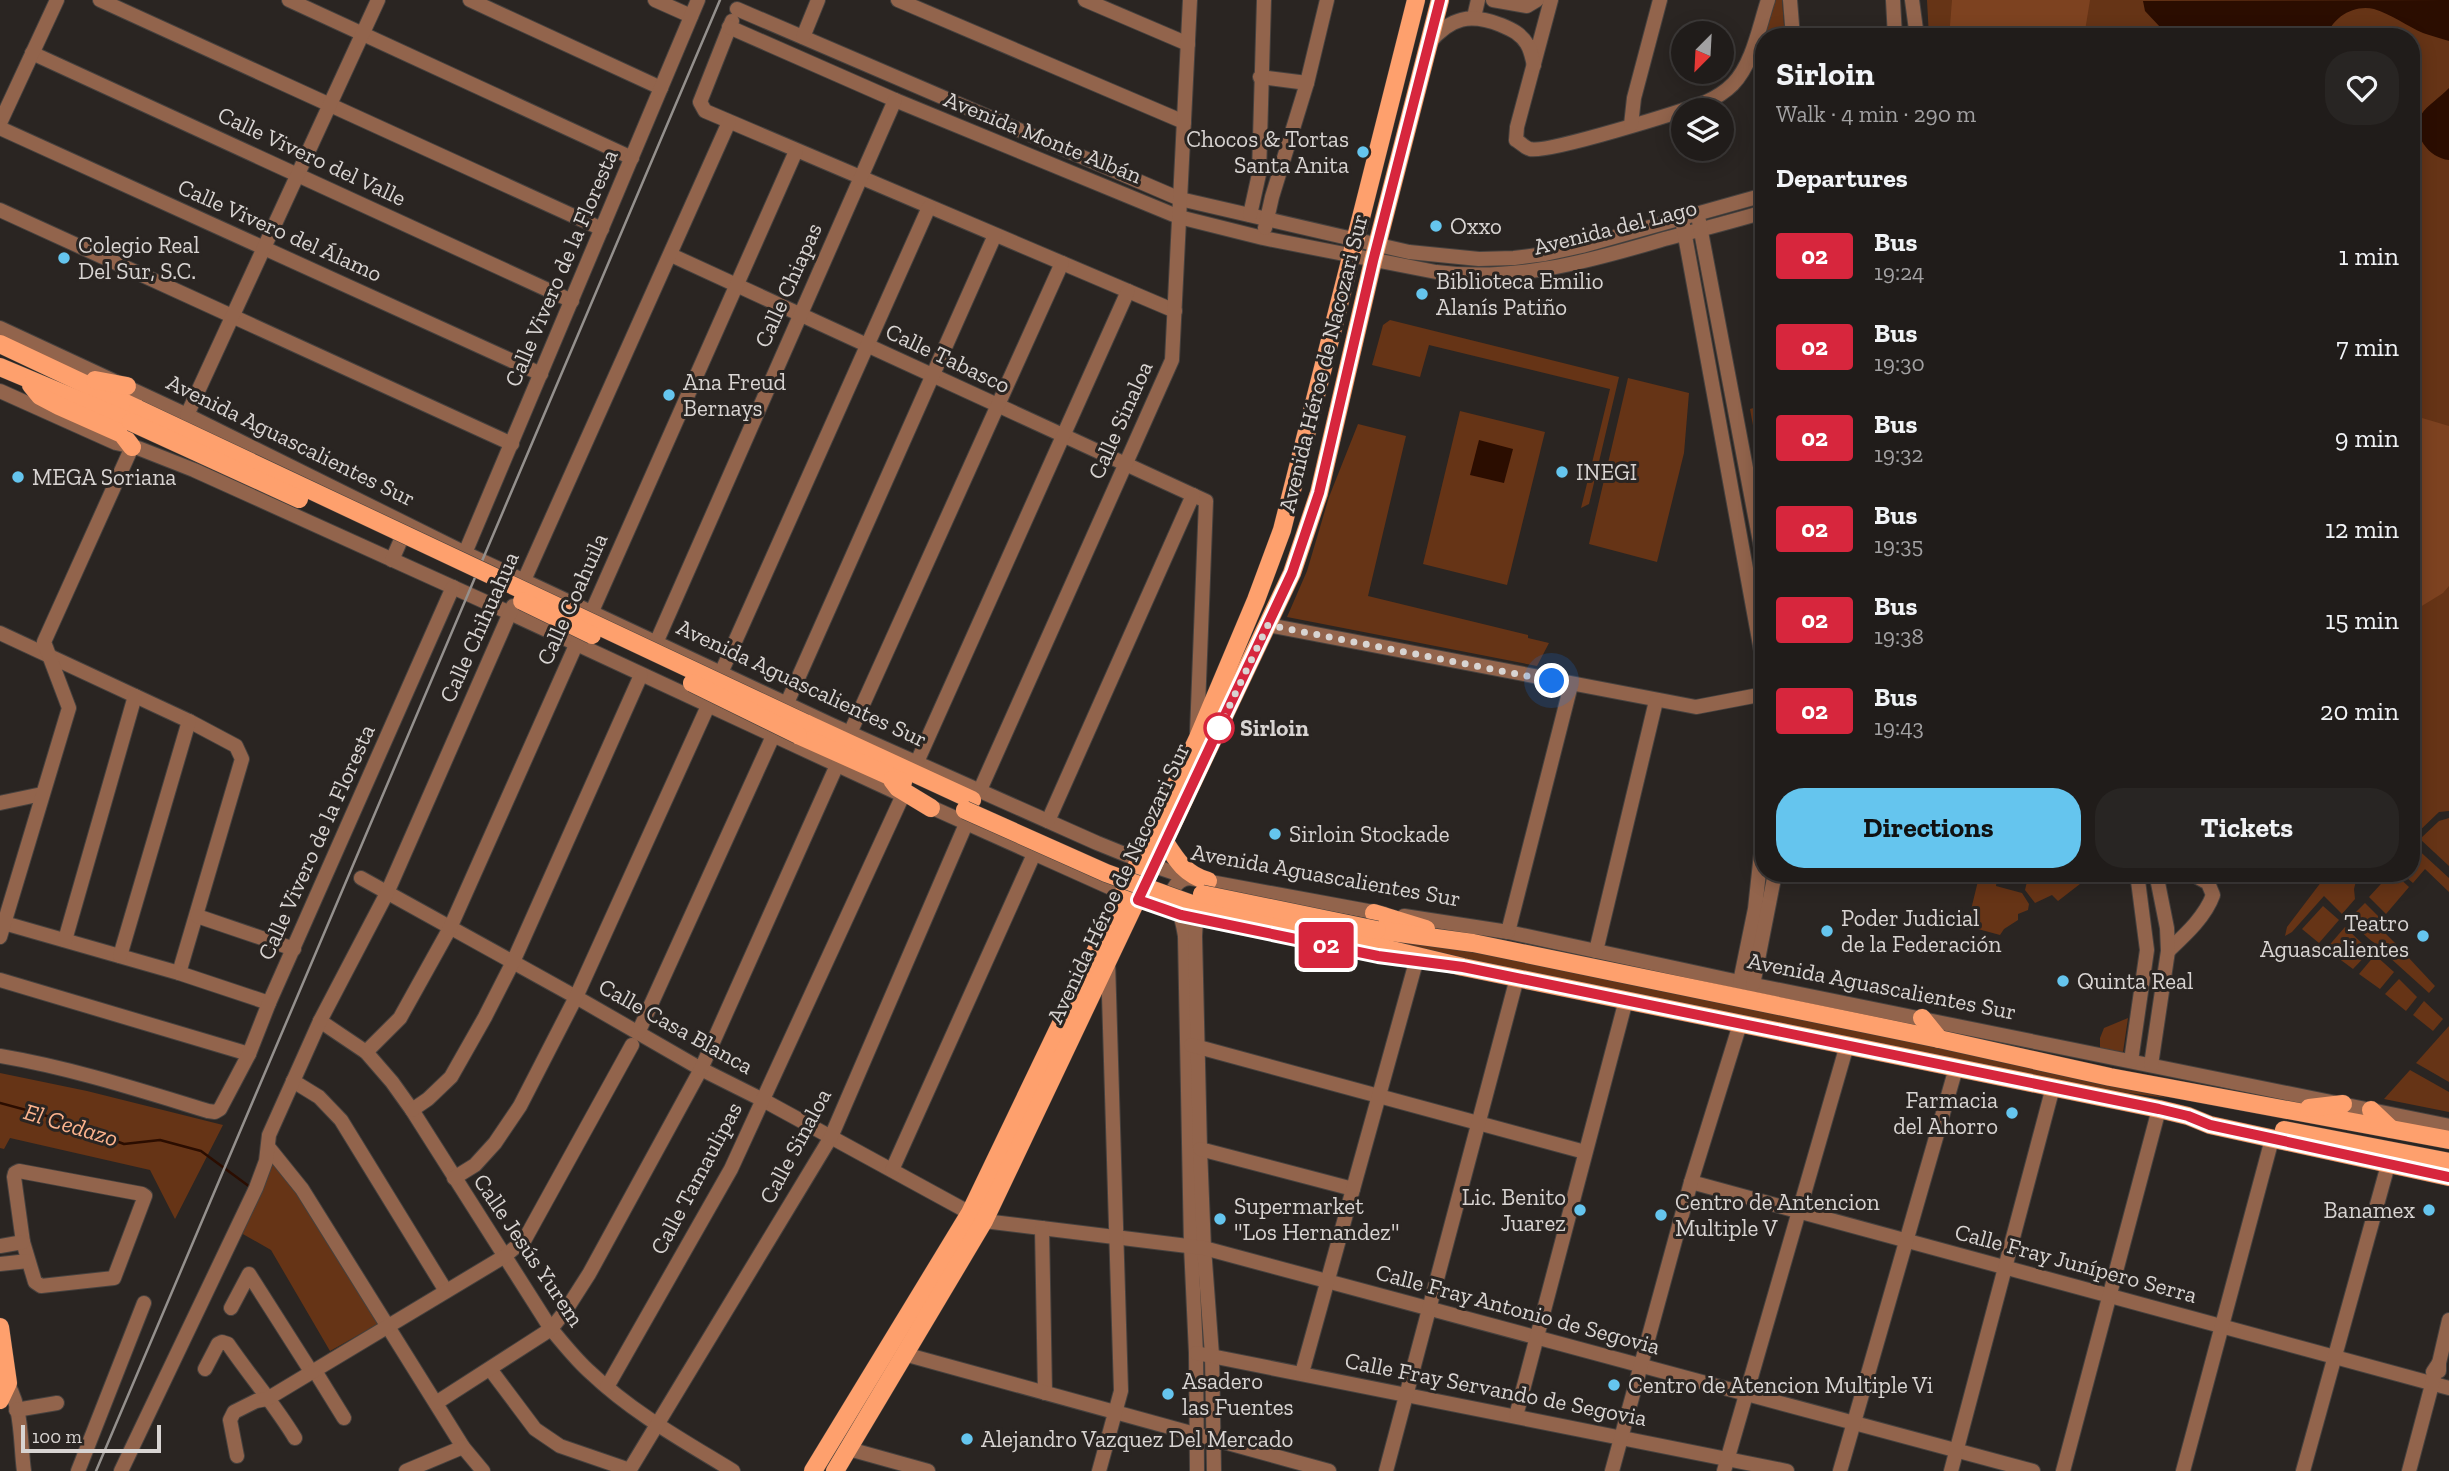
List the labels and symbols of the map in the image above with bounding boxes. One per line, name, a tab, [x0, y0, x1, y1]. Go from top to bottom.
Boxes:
north arrow	[1671, 21, 1734, 84]
street label: Avenida Monte Albán	[940, 85, 1146, 189]
street label: Calle Vivero del Valle	[213, 100, 411, 212]
place label: Chocos & Tortas Santa Anita	[1186, 125, 1349, 179]
marker: Chocos & Tortas Santa Anita	[1355, 144, 1371, 160]
street label: Calle Vivero de la Floresta	[498, 145, 624, 391]
street label: Calle Vivero del Álamo	[173, 172, 387, 288]
street label: Avenida del Lago	[1530, 193, 1700, 261]
street label: Avenida Héroe de Nacozari Sur	[1272, 211, 1374, 515]
place label: Oxxo	[1450, 212, 1502, 240]
street label: Calle Chiapas	[748, 218, 828, 352]
marker: Oxxo	[1428, 218, 1444, 234]
place label: Colegio Real Del Sur, S.C.	[78, 231, 200, 285]
marker: Colegio Real Del Sur, S.C.	[56, 250, 72, 266]
place label: Biblioteca Emilio Alanís Patiño	[1436, 267, 1603, 321]
marker: Biblioteca Emilio Alanís Patiño	[1414, 286, 1430, 302]
street label: Calle Tabasco	[881, 317, 1015, 399]
street label: Calle Sinaloa	[1082, 357, 1158, 483]
street label: Avenida Aguascalientes Sur	[162, 368, 420, 512]
place label: Ana Freud Bernays	[683, 368, 787, 422]
marker: Ana Freud Bernays	[661, 387, 677, 403]
place label: INEGI	[1576, 458, 1637, 486]
place label: MEGA Soriana	[32, 463, 176, 491]
marker: INEGI	[1554, 464, 1570, 480]
marker: MEGA Soriana	[10, 469, 26, 485]
street label: Calle Coahuila	[530, 529, 614, 669]
street label: Calle Chihuahua	[433, 547, 525, 707]
street label: Avenida Aguascalientes Sur	[672, 613, 932, 753]
your location	[1534, 663, 1569, 698]
marker: Sirloin	[1204, 713, 1234, 743]
place label: Sirloin	[1240, 714, 1309, 742]
street label: Calle Vivero de la Floresta	[251, 720, 381, 964]
street label: Avenida Héroe de Nacozari Sur	[1041, 738, 1195, 1028]
place label: Sirloin Stockade	[1289, 820, 1450, 848]
marker: Sirloin Stockade	[1267, 826, 1283, 842]
street label: Avenida Aguascalientes Sur	[1189, 838, 1463, 912]
place label: Poder Judicial de la Federación	[1841, 904, 2002, 958]
place label: Teatro Aguascalientes	[2260, 909, 2409, 963]
line badge: 02	[1294, 922, 1358, 968]
marker: Poder Judicial de la Federación	[1819, 923, 1835, 939]
marker: Teatro Aguascalientes	[2415, 928, 2431, 944]
street label: Avenida Aguascalientes Sur	[1745, 946, 2019, 1026]
place label: Quinta Real	[2077, 967, 2193, 995]
street label: Calle Casa Blanca	[594, 972, 758, 1080]
marker: Quinta Real	[2055, 973, 2071, 989]
street label: Calle Sinaloa	[753, 1084, 837, 1208]
place label: Farmacia del Ahorro	[1893, 1086, 1998, 1140]
water label: El Cedazo	[21, 1096, 122, 1153]
street label: Calle Tamaulipas	[644, 1097, 748, 1259]
marker: Farmacia del Ahorro	[2004, 1105, 2020, 1121]
street label: Calle Jesús Yurem	[468, 1168, 591, 1332]
place label: Lic. Benito Juarez	[1462, 1183, 1566, 1237]
place label: Centro de Antencion Multiple V	[1675, 1188, 1880, 1242]
place label: Supermarket "Los Hernandez"	[1234, 1192, 1400, 1246]
place label: Banamex	[2323, 1196, 2415, 1224]
marker: Lic. Benito Juarez	[1572, 1202, 1588, 1218]
marker: Banamex	[2421, 1202, 2437, 1218]
marker: Centro de Antencion Multiple V	[1653, 1207, 1669, 1223]
marker: Supermarket "Los Hernandez"	[1212, 1211, 1228, 1227]
street label: Calle Fray Junípero Serra	[1952, 1217, 2200, 1309]
street label: Calle Fray Antonio de Segovia	[1373, 1258, 1663, 1360]
street label: Calle Fray Servando de Segovia	[1343, 1346, 1649, 1432]
place label: Asadero las Fuentes	[1182, 1367, 1294, 1421]
place label: Centro de Atencion Multiple Vi	[1628, 1371, 1933, 1399]
marker: Centro de Atencion Multiple Vi	[1606, 1377, 1622, 1393]
marker: Asadero las Fuentes	[1160, 1386, 1176, 1402]
scale bar	[21, 1422, 161, 1454]
place label: Alejandro Vazquez Del Mercado	[981, 1425, 1293, 1453]
marker: Alejandro Vazquez Del Mercado	[959, 1431, 975, 1447]

